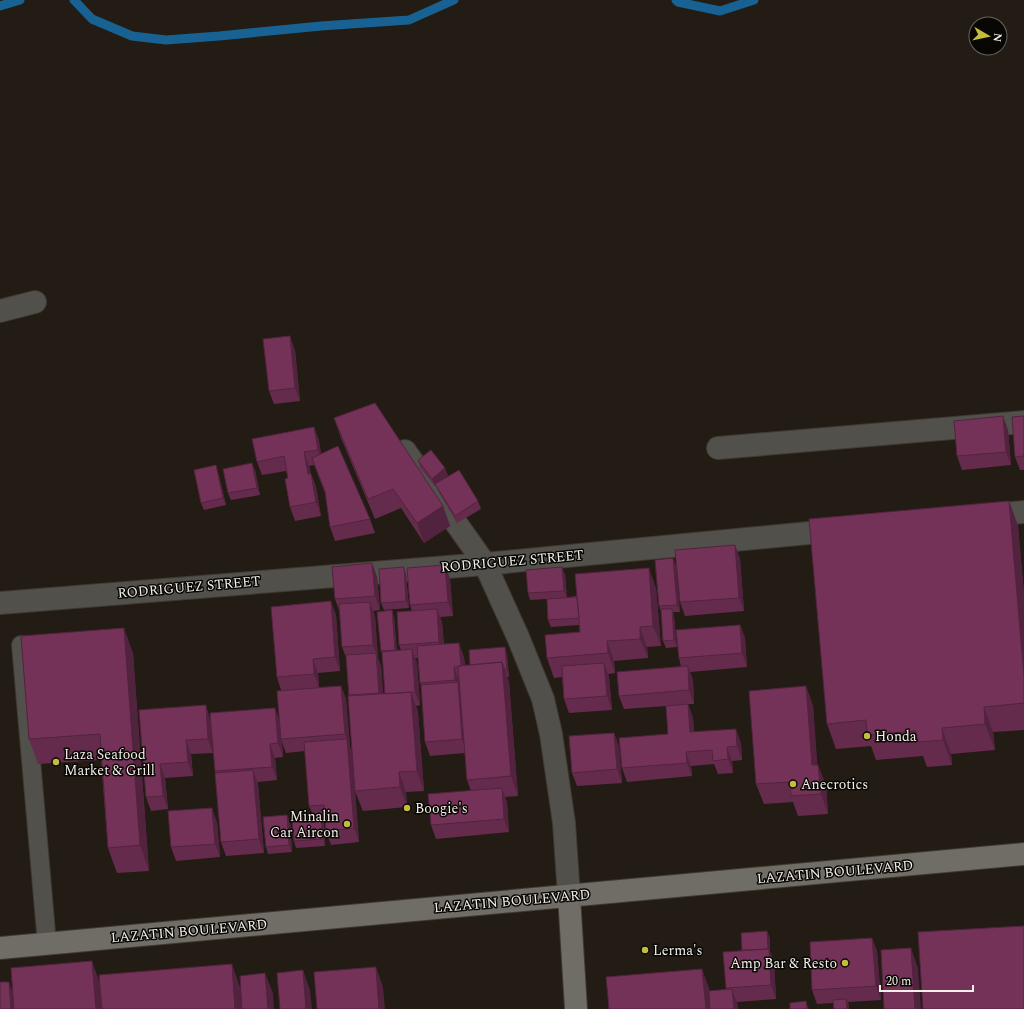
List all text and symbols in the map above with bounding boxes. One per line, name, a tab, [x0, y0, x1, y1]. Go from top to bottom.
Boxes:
north arrow	[968, 16, 1008, 56]
text: N	[988, 32, 1006, 43]
street label: RODRIGUEZ STREET	[440, 544, 584, 578]
street label: RODRIGUEZ STREET	[117, 570, 261, 604]
place label: Honda	[875, 726, 917, 747]
marker: Honda	[862, 731, 872, 741]
place label: Laza Seafood Market & Grill	[64, 744, 155, 781]
marker: Laza Seafood Market & Grill	[51, 757, 61, 767]
place label: Anecrotics	[801, 774, 868, 795]
marker: Anecrotics	[788, 779, 798, 789]
place label: Boogie's	[415, 798, 468, 819]
marker: Boogie's	[402, 803, 412, 813]
place label: Minalin Car Aircon	[270, 806, 339, 843]
marker: Minalin Car Aircon	[342, 819, 352, 829]
street label: LAZATIN BOULEVARD	[756, 855, 914, 889]
street label: LAZATIN BOULEVARD	[433, 884, 591, 918]
street label: LAZATIN BOULEVARD	[110, 914, 268, 948]
place label: Lerma's	[653, 940, 703, 961]
marker: Lerma's	[640, 945, 650, 955]
place label: Amp Bar & Resto	[730, 953, 837, 974]
marker: Amp Bar & Resto	[840, 958, 850, 968]
scale bar	[880, 967, 973, 993]
text: 20 m	[886, 972, 911, 991]

